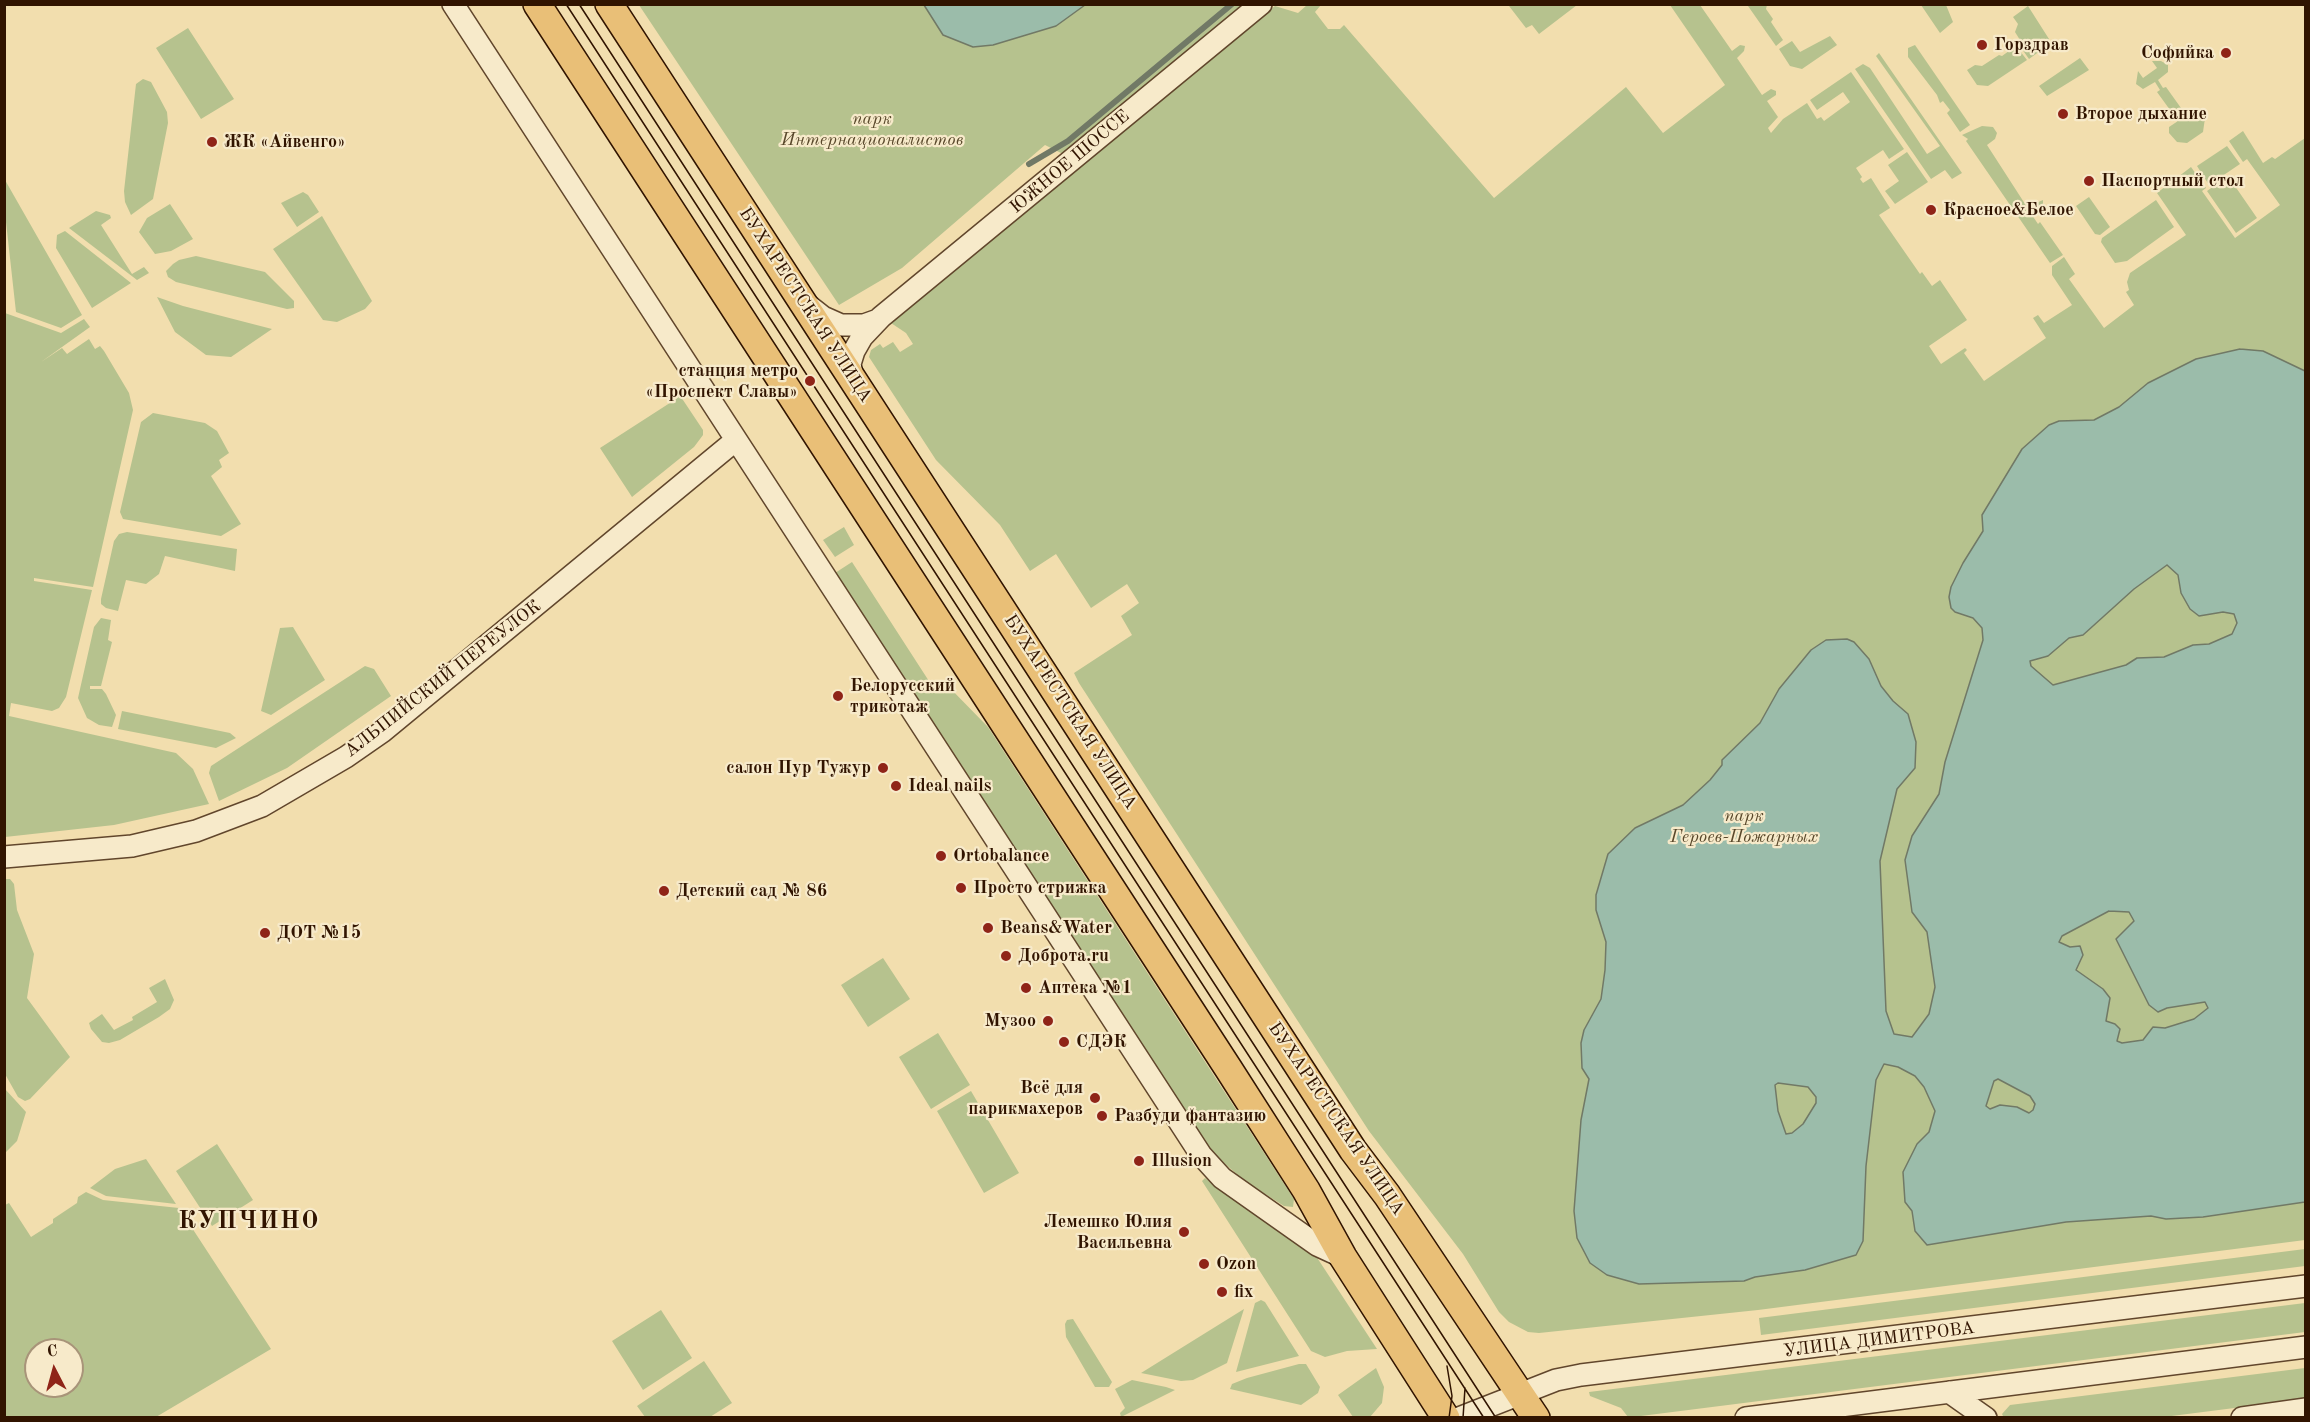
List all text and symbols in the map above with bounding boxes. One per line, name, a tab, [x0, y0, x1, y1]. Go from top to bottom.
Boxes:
place label: Горздрав	[1994, 34, 2069, 56]
marker: Горздрав	[1975, 38, 1989, 52]
place label: Софийка	[2141, 42, 2214, 64]
marker: Софийка	[2219, 46, 2233, 60]
place label: Второе дыхание	[2075, 103, 2207, 125]
street label: ЮЖНОЕ ШОССЕ	[1006, 106, 1134, 218]
marker: Второе дыхание	[2056, 107, 2070, 121]
park label: парк Интернационалистов	[781, 108, 963, 150]
place label: ЖК «Айвенго»	[224, 131, 346, 153]
marker: ЖК «Айвенго»	[205, 135, 219, 149]
place label: Паспортный стол	[2101, 170, 2244, 192]
marker: Паспортный стол	[2082, 174, 2096, 188]
place label: Красное&Белое	[1943, 199, 2074, 221]
street label: БУХАРЕСТСКАЯ УЛИЦА	[734, 203, 876, 407]
marker: Красное&Белое	[1924, 203, 1938, 217]
place label: станция метро «Проспект Славы»	[645, 360, 798, 403]
marker: станция метро «Проспект Славы»	[803, 374, 817, 388]
street label: АЛЬПИЙСКИЙ ПЕРЕУЛОК	[340, 596, 546, 762]
street label: БУХАРЕСТСКАЯ УЛИЦА	[999, 610, 1141, 814]
place label: Белорусский трикотаж	[850, 675, 955, 718]
marker: Белорусский трикотаж	[831, 689, 845, 703]
place label: салон Пур Тужур	[726, 757, 871, 779]
marker: салон Пур Тужур	[876, 761, 890, 775]
place label: Ideal nails	[908, 775, 992, 797]
marker: Ideal nails	[889, 779, 903, 793]
park label: парк Героев-Пожарных	[1670, 805, 1818, 848]
place label: Ortobalance	[953, 845, 1050, 867]
marker: Ortobalance	[934, 849, 948, 863]
place label: Просто стрижка	[973, 877, 1107, 899]
place label: Детский сад № 86	[676, 880, 827, 902]
marker: Просто стрижка	[954, 881, 968, 895]
marker: Детский сад № 86	[657, 884, 671, 898]
place label: Beans&Water	[1000, 917, 1112, 939]
marker: Beans&Water	[981, 921, 995, 935]
place label: ДОТ №15	[277, 922, 361, 944]
marker: ДОТ №15	[258, 926, 272, 940]
place label: Доброта.ru	[1018, 945, 1109, 967]
marker: Доброта.ru	[999, 949, 1013, 963]
place label: Аптека №1	[1038, 977, 1132, 999]
marker: Аптека №1	[1019, 981, 1033, 995]
place label: Музоо	[985, 1010, 1036, 1032]
marker: Музоо	[1041, 1014, 1055, 1028]
street label: БУХАРЕСТСКАЯ УЛИЦА	[1263, 1018, 1409, 1220]
place label: СДЭК	[1076, 1031, 1126, 1053]
marker: СДЭК	[1057, 1035, 1071, 1049]
place label: Всё для парикмахеров	[968, 1077, 1083, 1120]
marker: Всё для парикмахеров	[1088, 1091, 1102, 1105]
place label: Разбуди фантазию	[1114, 1105, 1266, 1127]
marker: Разбуди фантазию	[1095, 1109, 1109, 1123]
place label: Illusion	[1151, 1150, 1212, 1172]
marker: Illusion	[1132, 1154, 1146, 1168]
district label: КУПЧИНО	[178, 1208, 320, 1236]
place label: Лемешко Юлия Васильевна	[1044, 1211, 1172, 1254]
marker: Лемешко Юлия Васильевна	[1177, 1225, 1191, 1239]
place label: Ozon	[1216, 1253, 1256, 1275]
marker: Ozon	[1197, 1257, 1211, 1271]
place label: fix	[1234, 1281, 1253, 1303]
marker: fix	[1215, 1285, 1229, 1299]
street label: УЛИЦА ДИМИТРОВА	[1782, 1318, 1976, 1362]
north arrow	[24, 1338, 84, 1398]
text: С	[46, 1344, 58, 1361]

